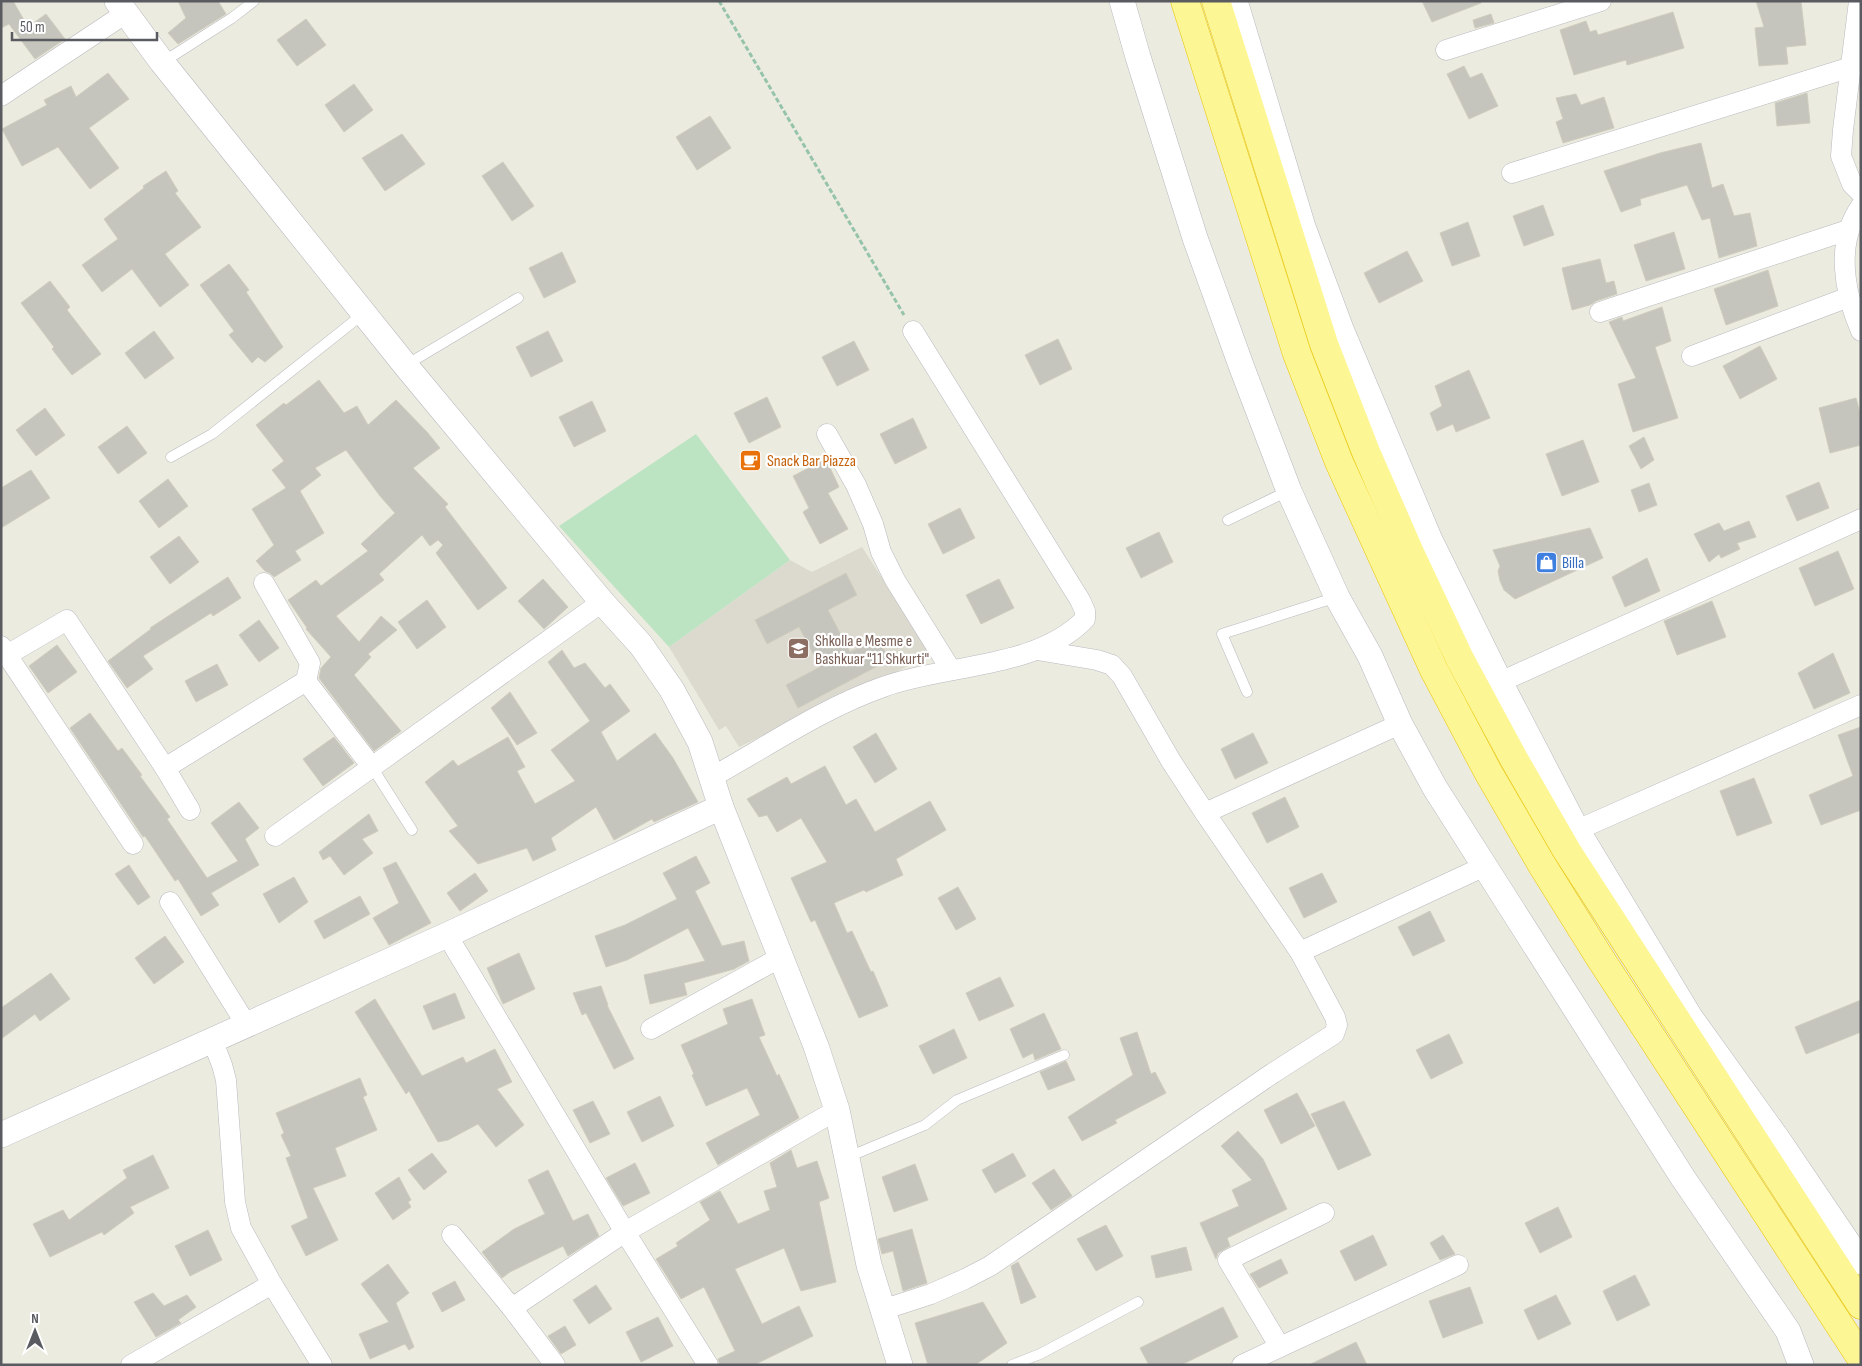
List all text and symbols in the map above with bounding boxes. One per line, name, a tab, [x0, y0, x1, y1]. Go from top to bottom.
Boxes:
scale bar	[12, 10, 158, 42]
text: 50 m	[20, 18, 45, 37]
cafe icon: Snack Bar Piazza	[739, 448, 763, 472]
place label: Snack Bar Piazza	[767, 452, 856, 471]
shop icon: Billa	[1534, 550, 1558, 574]
place label: Billa	[1562, 554, 1584, 573]
place label: Shkolla e Mesme e Bashkuar "11 Shkurti"	[815, 632, 929, 669]
school or university icon: Shkolla e Mesme e Bashkuar "11 Shkurti"	[787, 637, 811, 661]
north arrow	[10, 1306, 60, 1356]
text: N	[31, 1310, 39, 1327]

